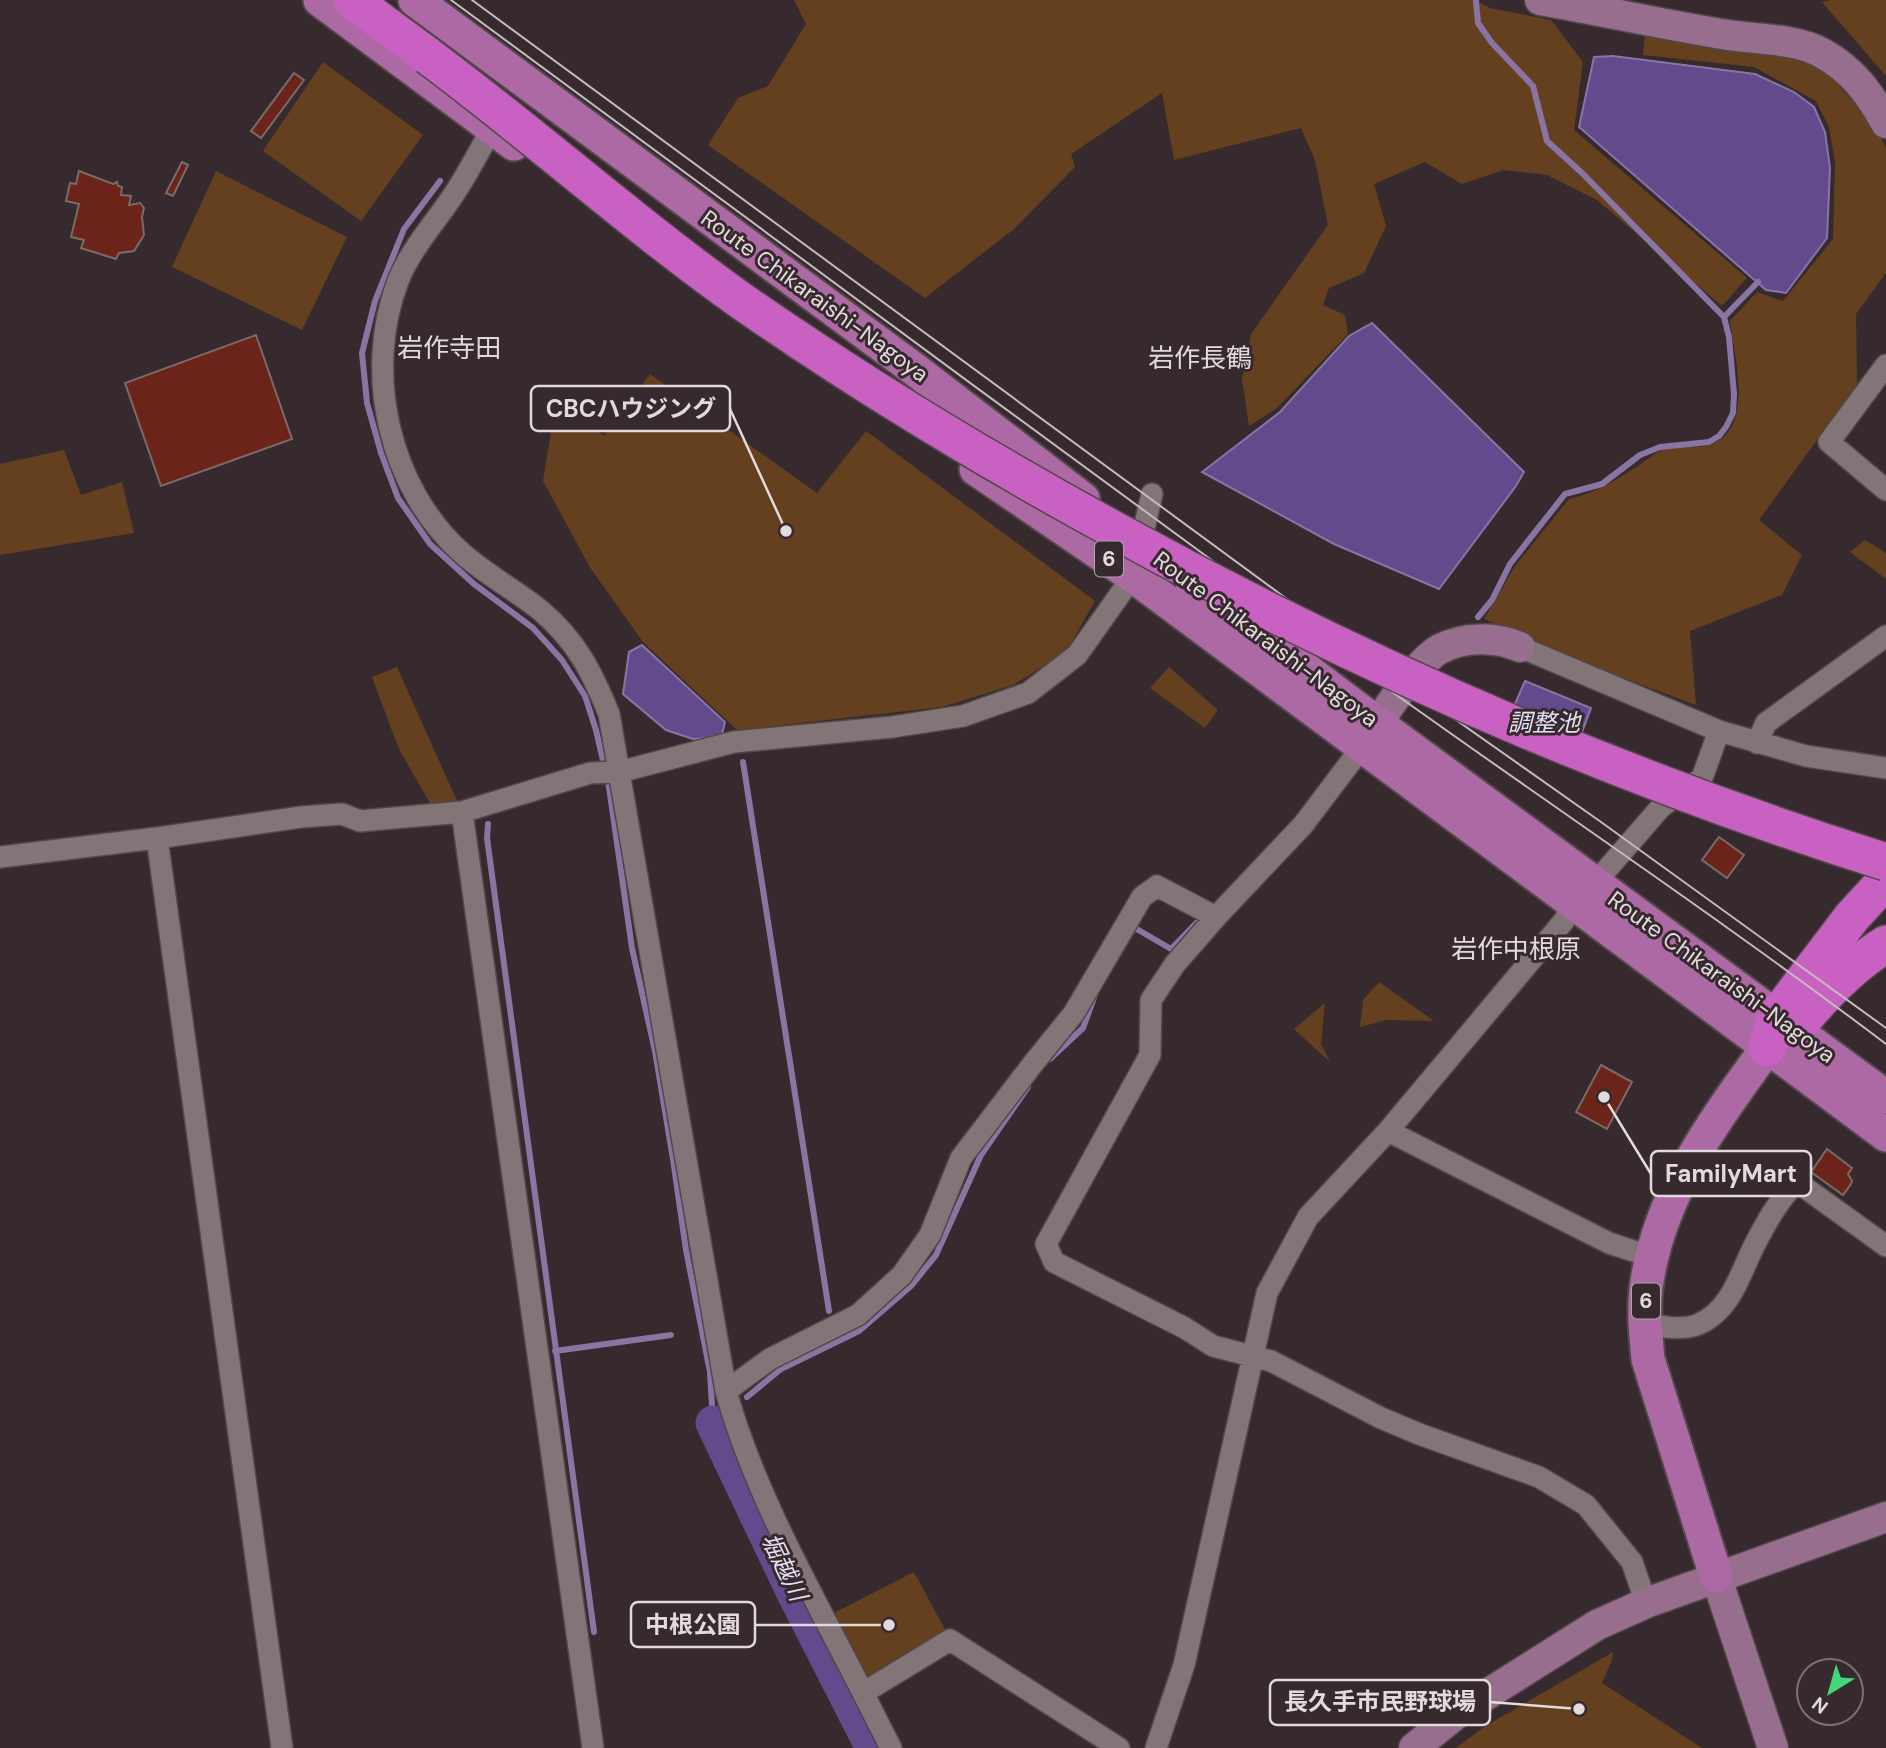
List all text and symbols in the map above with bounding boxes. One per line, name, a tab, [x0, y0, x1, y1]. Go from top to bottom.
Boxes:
street label: Route Chikaraishi-Nagoya	[695, 203, 935, 389]
district label: 岩作寺田	[397, 331, 501, 365]
district label: 岩作長鶴	[1148, 341, 1252, 375]
callout: CBCハウジング	[531, 386, 730, 431]
text: CBCハウジング	[546, 393, 716, 424]
road number: 6	[1095, 542, 1123, 576]
street label: Route Chikaraishi-Nagoya	[1147, 544, 1385, 734]
water label: 調整池	[1508, 707, 1582, 738]
street label: Route Chikaraishi-Nagoya	[1602, 884, 1842, 1070]
district label: 岩作中根原	[1451, 932, 1581, 966]
callout: FamilyMart	[1651, 1151, 1811, 1196]
text: FamilyMart	[1665, 1158, 1797, 1189]
road number: 6	[1632, 1284, 1660, 1318]
water label: 堀越川	[755, 1528, 815, 1609]
callout: 中根公園	[631, 1602, 755, 1647]
text: 中根公園	[645, 1609, 741, 1640]
north arrow	[1795, 1657, 1865, 1727]
callout: 長久手市民野球場	[1270, 1680, 1490, 1725]
text: 長久手市民野球場	[1284, 1686, 1476, 1717]
text: N	[1807, 1691, 1833, 1719]

